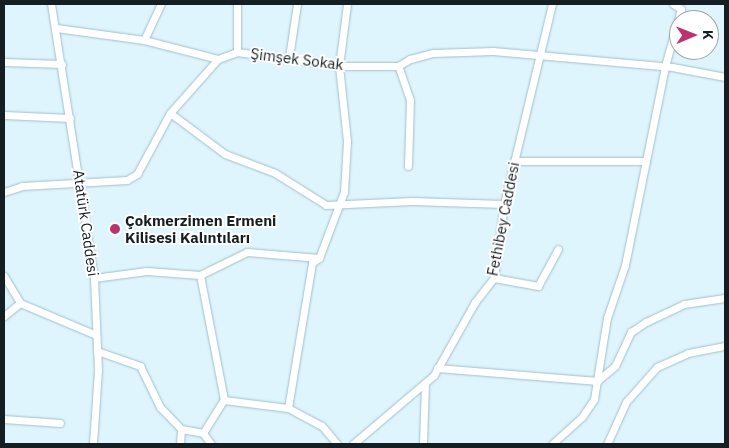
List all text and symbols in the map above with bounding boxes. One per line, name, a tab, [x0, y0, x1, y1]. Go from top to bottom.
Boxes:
north arrow	[669, 10, 719, 60]
text: K	[699, 30, 717, 40]
street label: Şimşek Sokak	[250, 44, 344, 74]
street label: Fethibey Caddesi	[483, 161, 523, 277]
street label: Atatürk Caddesi	[70, 168, 102, 278]
place label: Çokmerzimen Ermeni Kilisesi Kalıntıları	[125, 211, 276, 246]
marker: Çokmerzimen Ermeni Kilisesi Kalıntıları	[109, 223, 121, 235]

